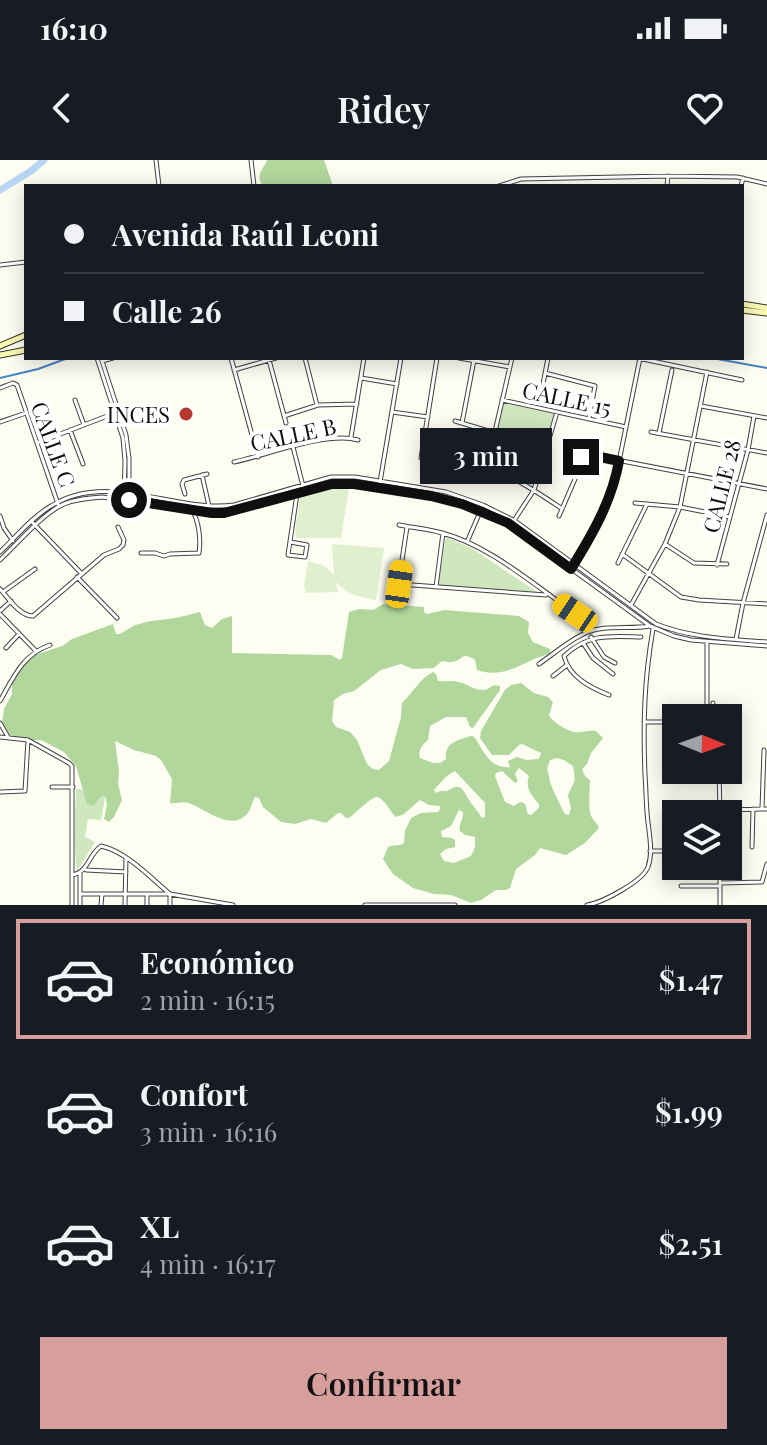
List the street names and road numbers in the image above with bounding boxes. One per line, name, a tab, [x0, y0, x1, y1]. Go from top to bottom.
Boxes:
street label: CALLE 15	[520, 374, 614, 422]
street label: CALLE C	[25, 397, 83, 491]
street label: CALLE B	[247, 410, 339, 458]
street label: CALLE 28	[695, 436, 747, 536]

